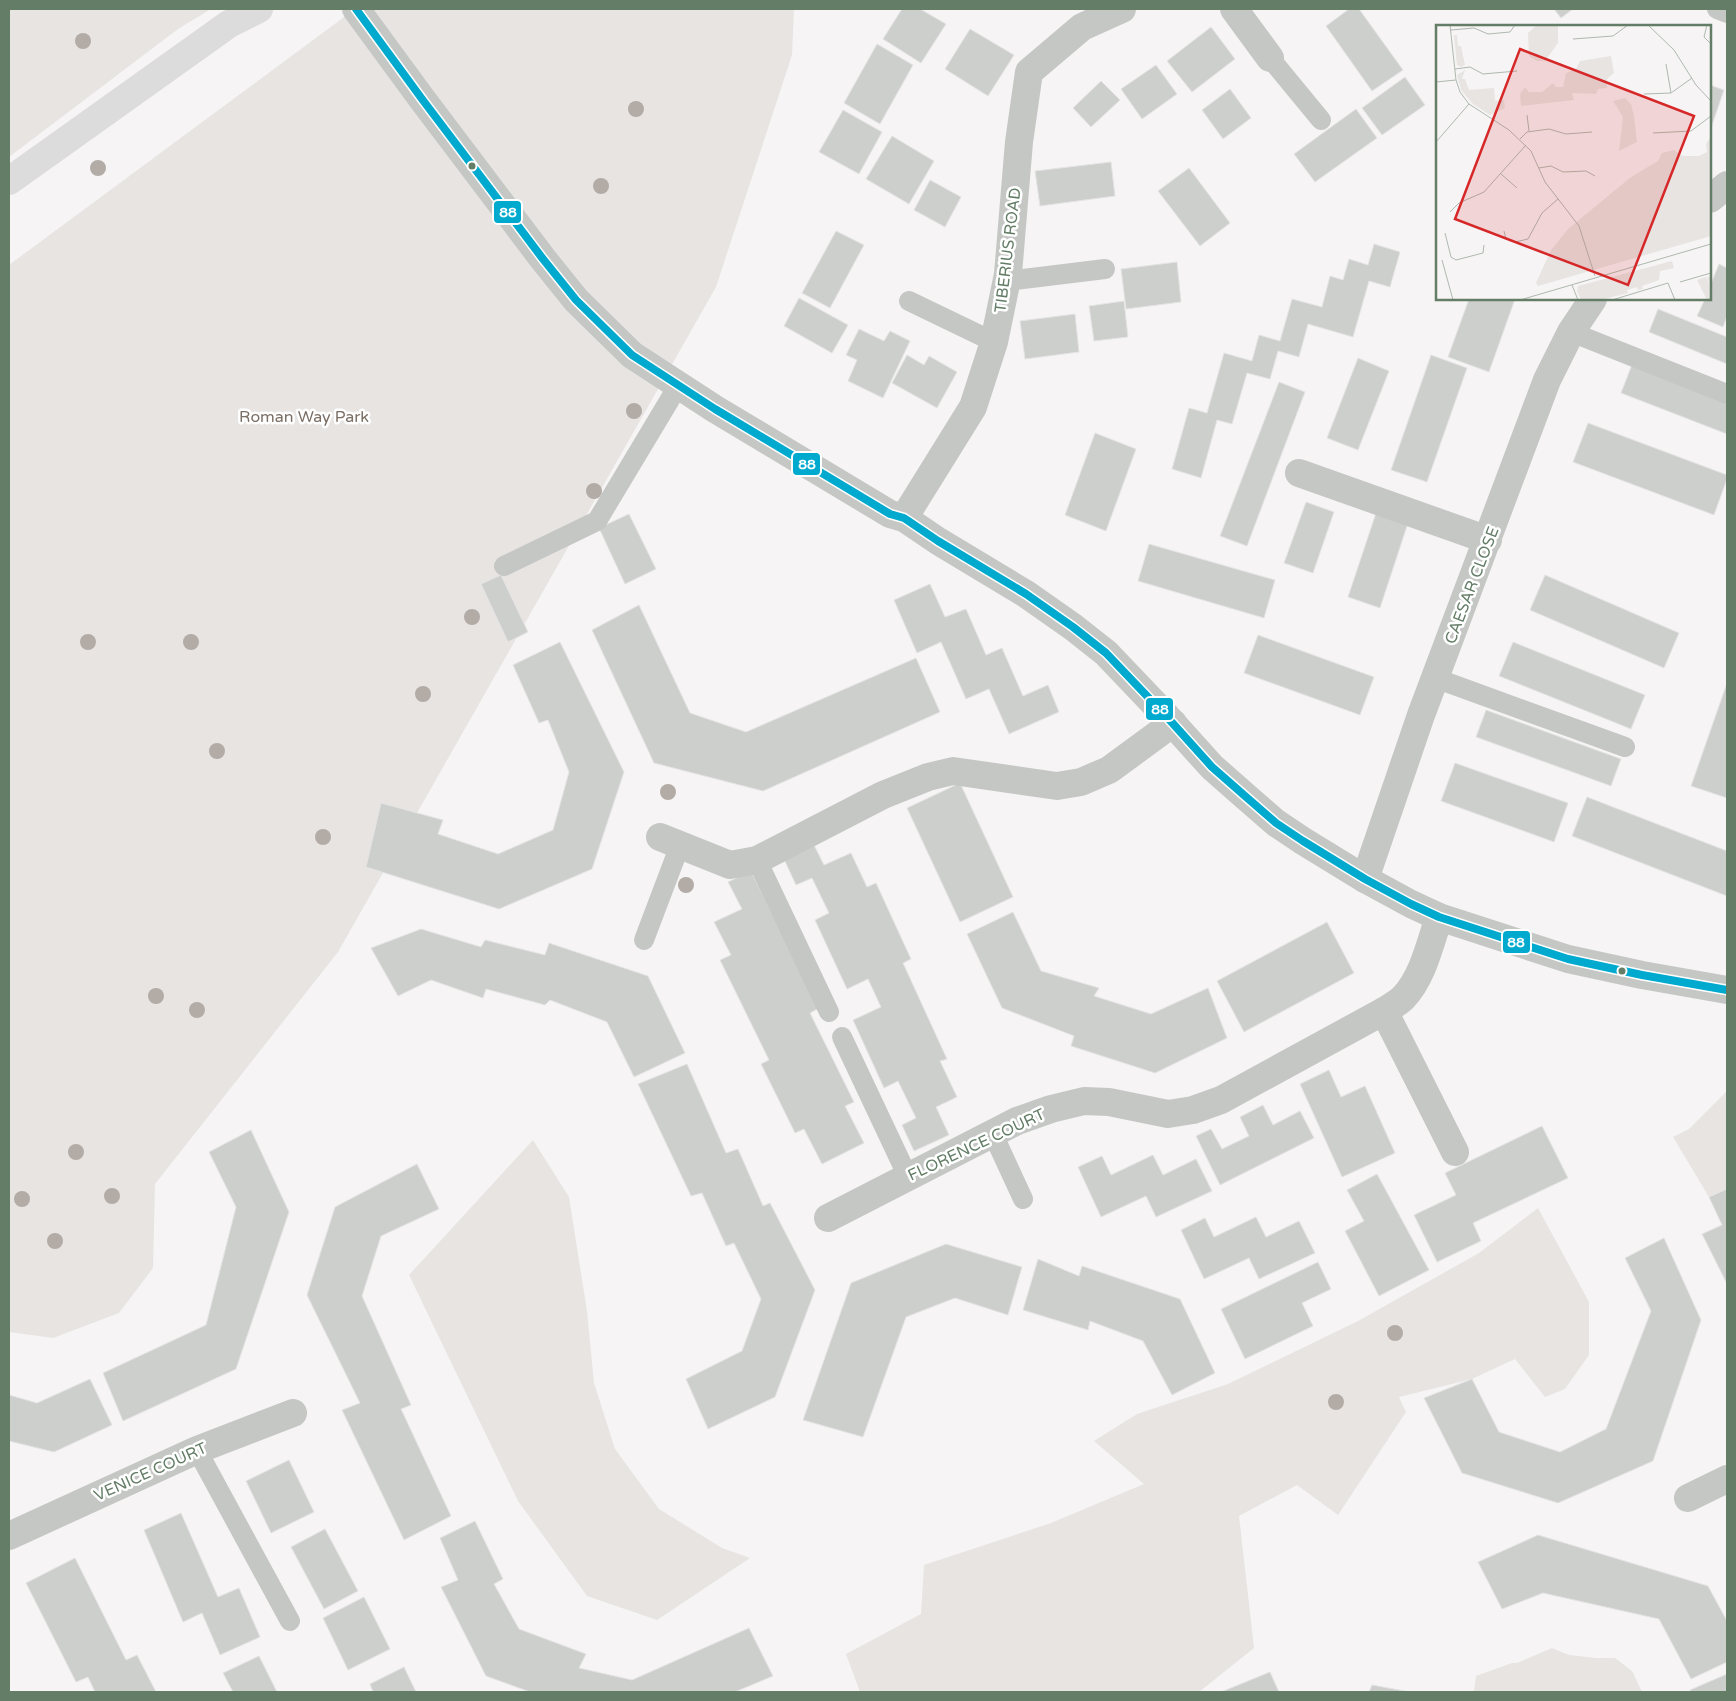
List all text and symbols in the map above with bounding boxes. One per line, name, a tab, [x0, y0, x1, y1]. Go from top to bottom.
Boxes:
inset map	[1436, 25, 1711, 300]
unlabelled marker	[467, 161, 477, 171]
street label: TIBERIUS ROAD	[990, 186, 1026, 314]
line badge: 88	[493, 200, 522, 224]
text: 88	[499, 204, 517, 221]
park label: Roman Way Park	[239, 407, 369, 427]
line badge: 88	[792, 452, 821, 476]
text: 88	[798, 456, 816, 473]
street label: CAESAR CLOSE	[1440, 524, 1503, 647]
line badge: 88	[1145, 697, 1174, 721]
text: 88	[1151, 701, 1169, 718]
line badge: 88	[1502, 930, 1531, 954]
text: 88	[1507, 934, 1525, 951]
unlabelled marker	[1617, 966, 1627, 976]
street label: FLORENCE COURT	[905, 1104, 1048, 1185]
street label: VENICE COURT	[91, 1438, 210, 1506]

